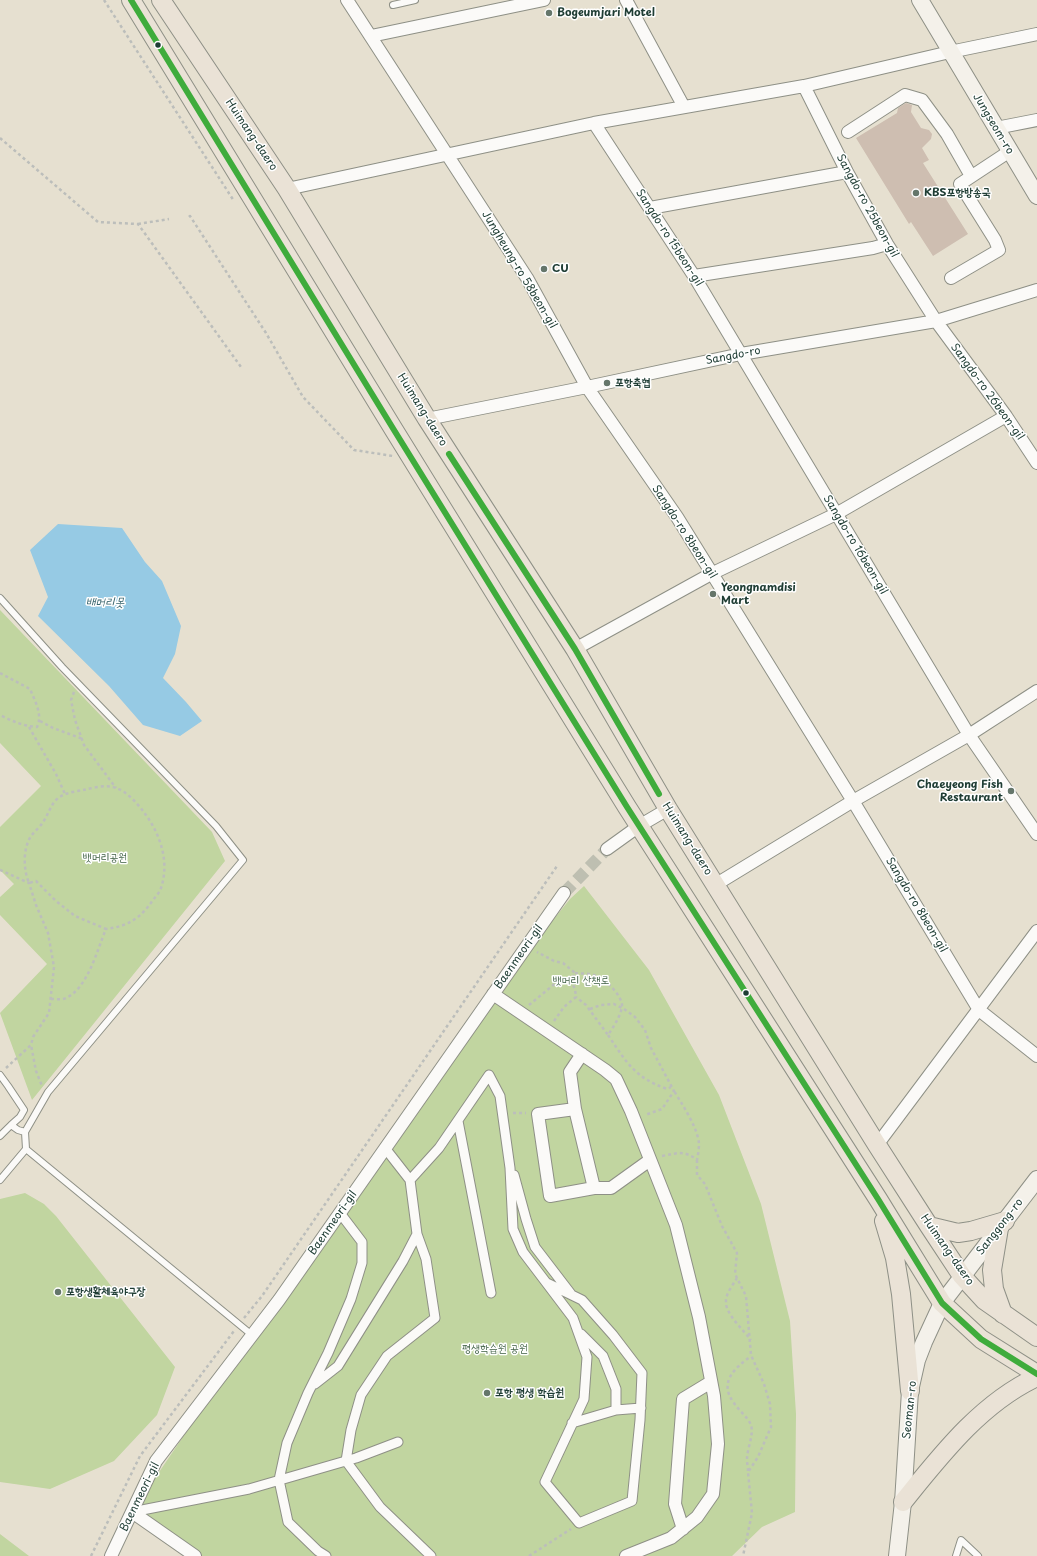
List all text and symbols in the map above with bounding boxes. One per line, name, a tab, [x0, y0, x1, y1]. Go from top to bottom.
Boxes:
place label: Bogeumjari Motel	[557, 6, 655, 20]
marker: Bogeumjari Motel	[544, 8, 554, 18]
unlabelled marker	[153, 40, 163, 50]
street label: Jungseom-ro	[970, 91, 1016, 157]
street label: Huimang-daero	[222, 97, 280, 173]
street label: Sangdo-ro 25beon-gil	[833, 152, 901, 260]
place label: KBS포항방송국	[924, 186, 991, 200]
street label: Sangdo-ro 15beon-gil	[633, 187, 705, 289]
marker: KBS포항방송국	[911, 188, 921, 198]
street label: Jungheung-ro 58beon-gil	[479, 209, 559, 331]
place label: CU	[552, 262, 568, 276]
marker: CU	[539, 264, 549, 274]
street label: Sangdo-ro 26beon-gil	[947, 341, 1027, 443]
street label: Sangdo-ro	[704, 344, 762, 368]
street label: Huimang-daero	[394, 371, 450, 449]
place label: 포항축협	[615, 376, 650, 390]
marker: 포항축협	[602, 378, 612, 388]
street label: Sangdo-ro 8beon-gil	[649, 483, 719, 581]
street label: Sangdo-ro 16beon-gil	[820, 493, 890, 597]
place label: Yeongnamdisi Mart	[721, 581, 796, 607]
marker: Yeongnamdisi Mart	[708, 589, 718, 599]
water label: 배머리못	[86, 596, 124, 610]
place label: Chaeyeong Fish Restaurant	[917, 778, 1003, 804]
marker: Chaeyeong Fish Restaurant	[1006, 786, 1016, 796]
street label: Huimang-daero	[659, 800, 715, 878]
park label: 뱃머리공원	[83, 851, 127, 865]
street label: Sangdo-ro 8beon-gil	[882, 855, 950, 955]
street label: Baenmeori-gil	[492, 922, 546, 992]
park label: 뱃머리 산책로	[553, 974, 609, 988]
unlabelled marker	[741, 988, 751, 998]
street label: Baenmeori-gil	[306, 1188, 360, 1258]
street label: Sanggong-ro	[974, 1196, 1026, 1258]
street label: Huimang-daero	[918, 1212, 976, 1288]
place label: 포항생활체육야구장	[66, 1285, 146, 1299]
marker: 포항생활체육야구장	[53, 1287, 63, 1297]
park label: 평생학습원 공원	[462, 1342, 528, 1356]
street label: Seoman-ro	[900, 1380, 920, 1440]
place label: 포항 평생 학습원	[495, 1386, 564, 1400]
marker: 포항 평생 학습원	[482, 1388, 492, 1398]
street label: Baenmeori-gil	[118, 1460, 162, 1534]

